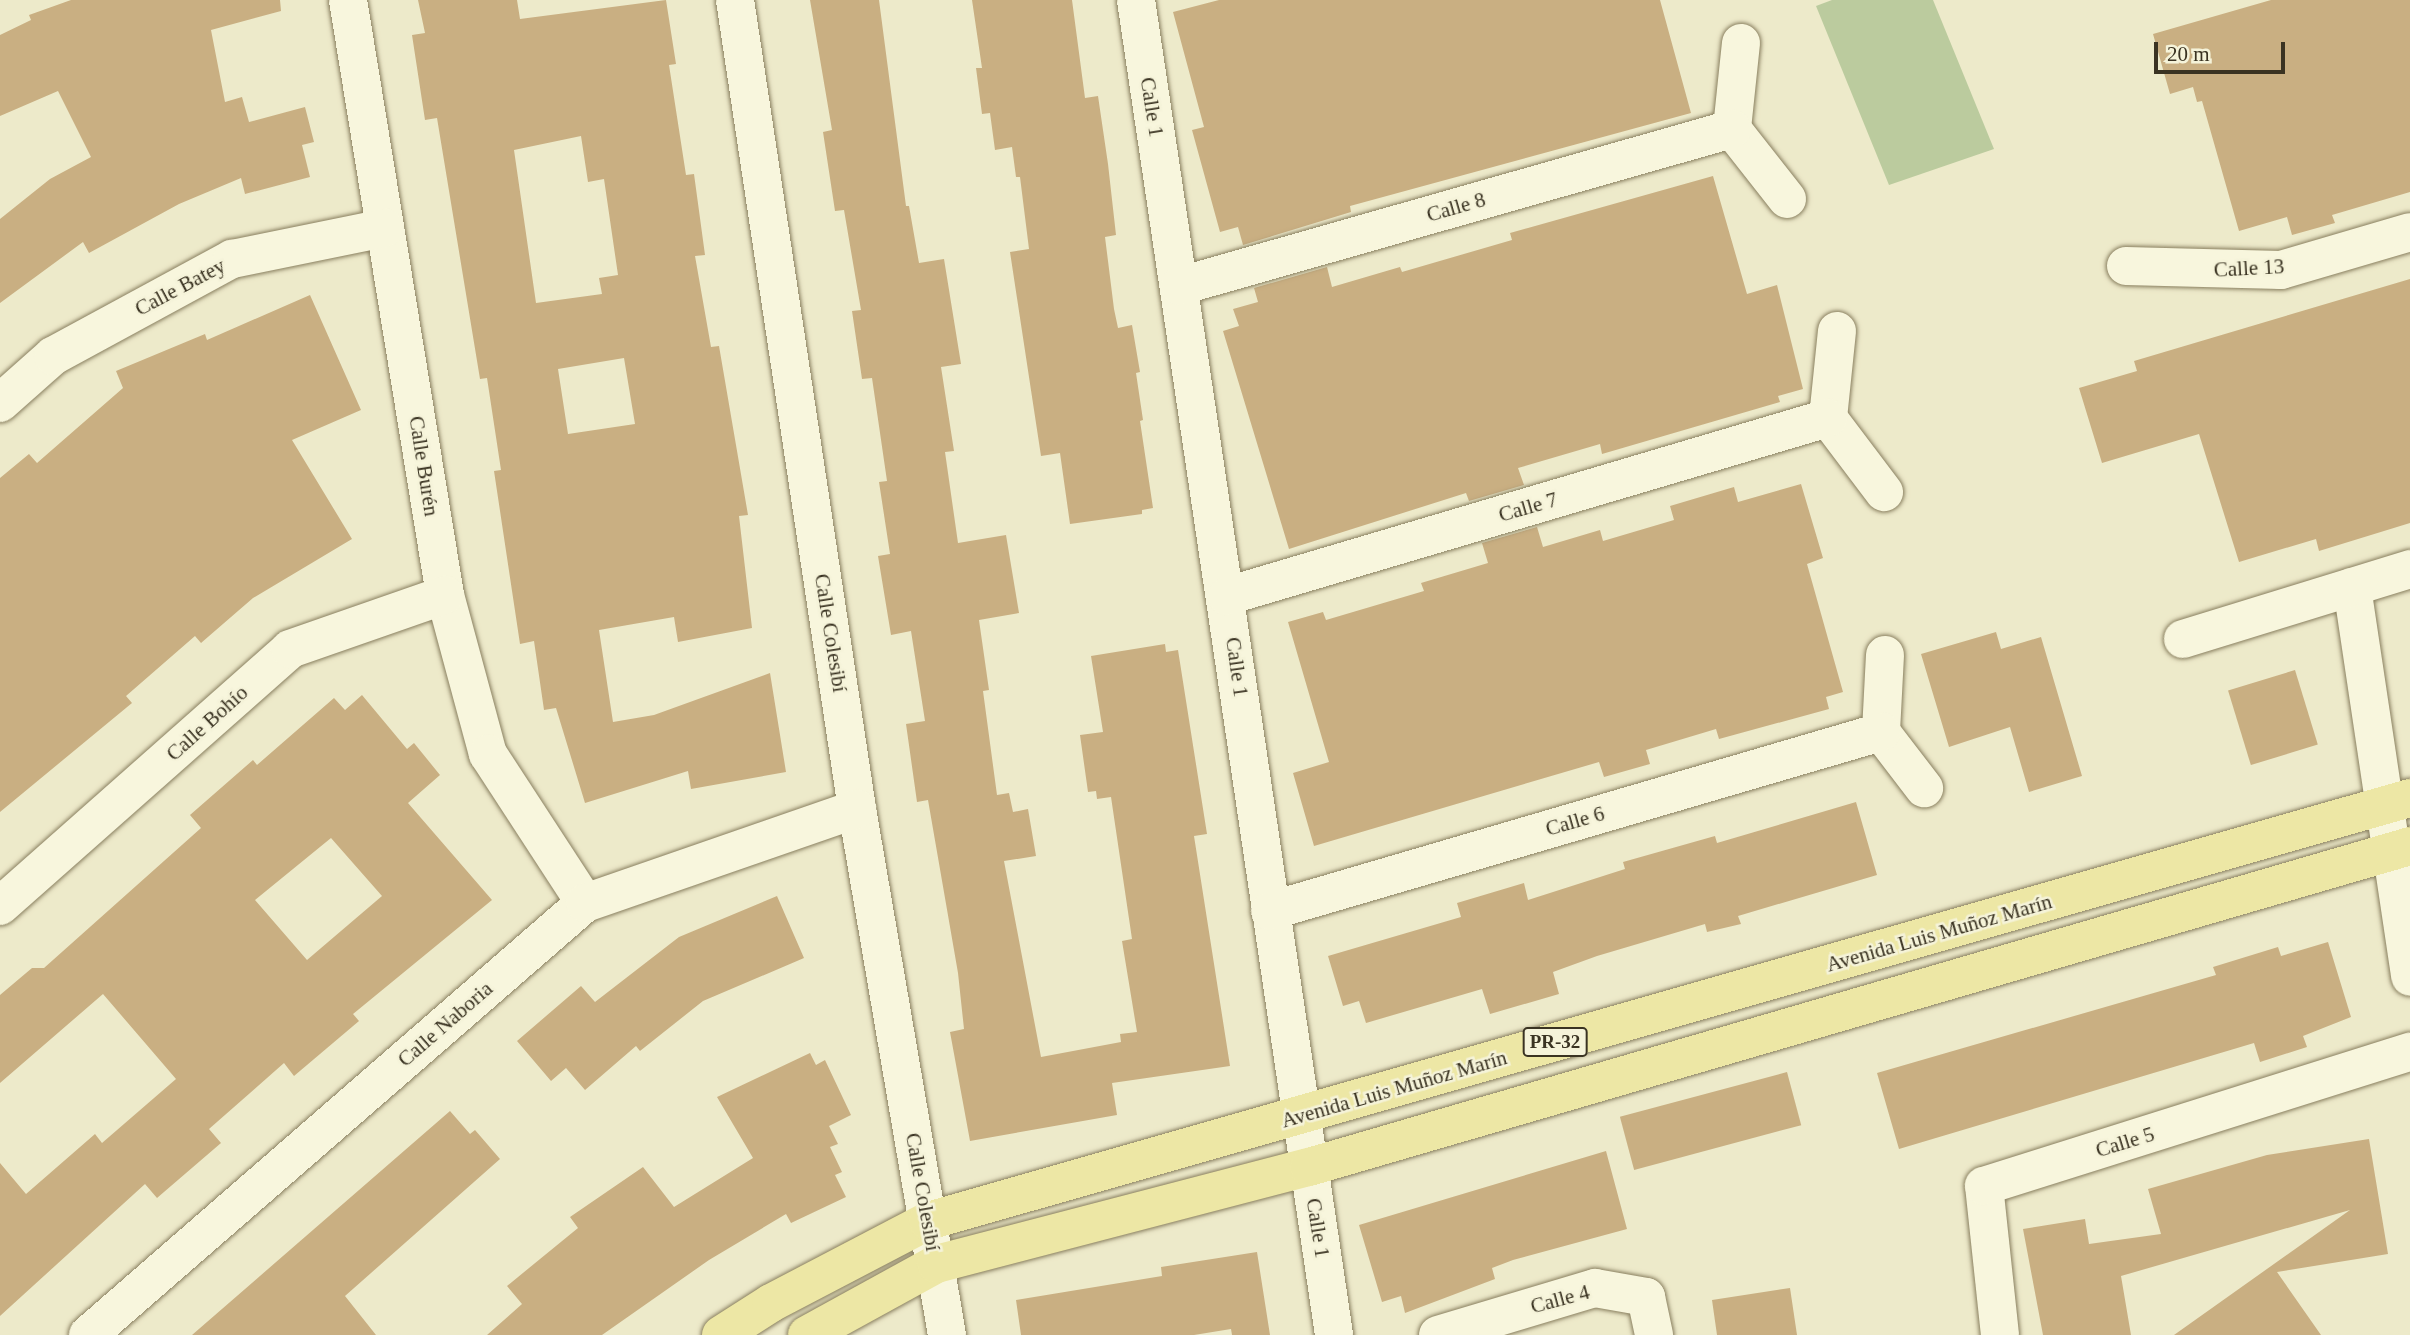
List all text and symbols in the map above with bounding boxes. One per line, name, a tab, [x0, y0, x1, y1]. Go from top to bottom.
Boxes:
scale bar	[2158, 28, 2289, 72]
text: 20 m	[2167, 42, 2210, 66]
street label: Calle 1	[1135, 75, 1169, 139]
street label: Calle 8	[1424, 187, 1488, 227]
street label: Calle Batey	[131, 253, 229, 321]
street label: Calle 13	[2213, 254, 2285, 282]
street label: Calle Burén	[404, 414, 444, 518]
street label: Calle 7	[1496, 487, 1560, 527]
street label: Calle Colesibí	[809, 572, 853, 694]
street label: Calle 1	[1220, 636, 1254, 698]
street label: Calle Bohío	[161, 680, 253, 766]
street label: Calle 6	[1543, 801, 1607, 841]
street label: Avenida Luis Muñoz Marín	[1823, 889, 2055, 977]
street label: Calle Naboria	[393, 976, 497, 1072]
road number: PR-32	[1522, 1026, 1588, 1058]
street label: Avenida Luis Muñoz Marín	[1278, 1045, 1510, 1133]
street label: Calle 5	[2093, 1121, 2157, 1163]
street label: Calle Colesibí	[900, 1131, 946, 1253]
street label: Calle 1	[1301, 1196, 1335, 1260]
street label: Calle 4	[1528, 1279, 1592, 1319]

